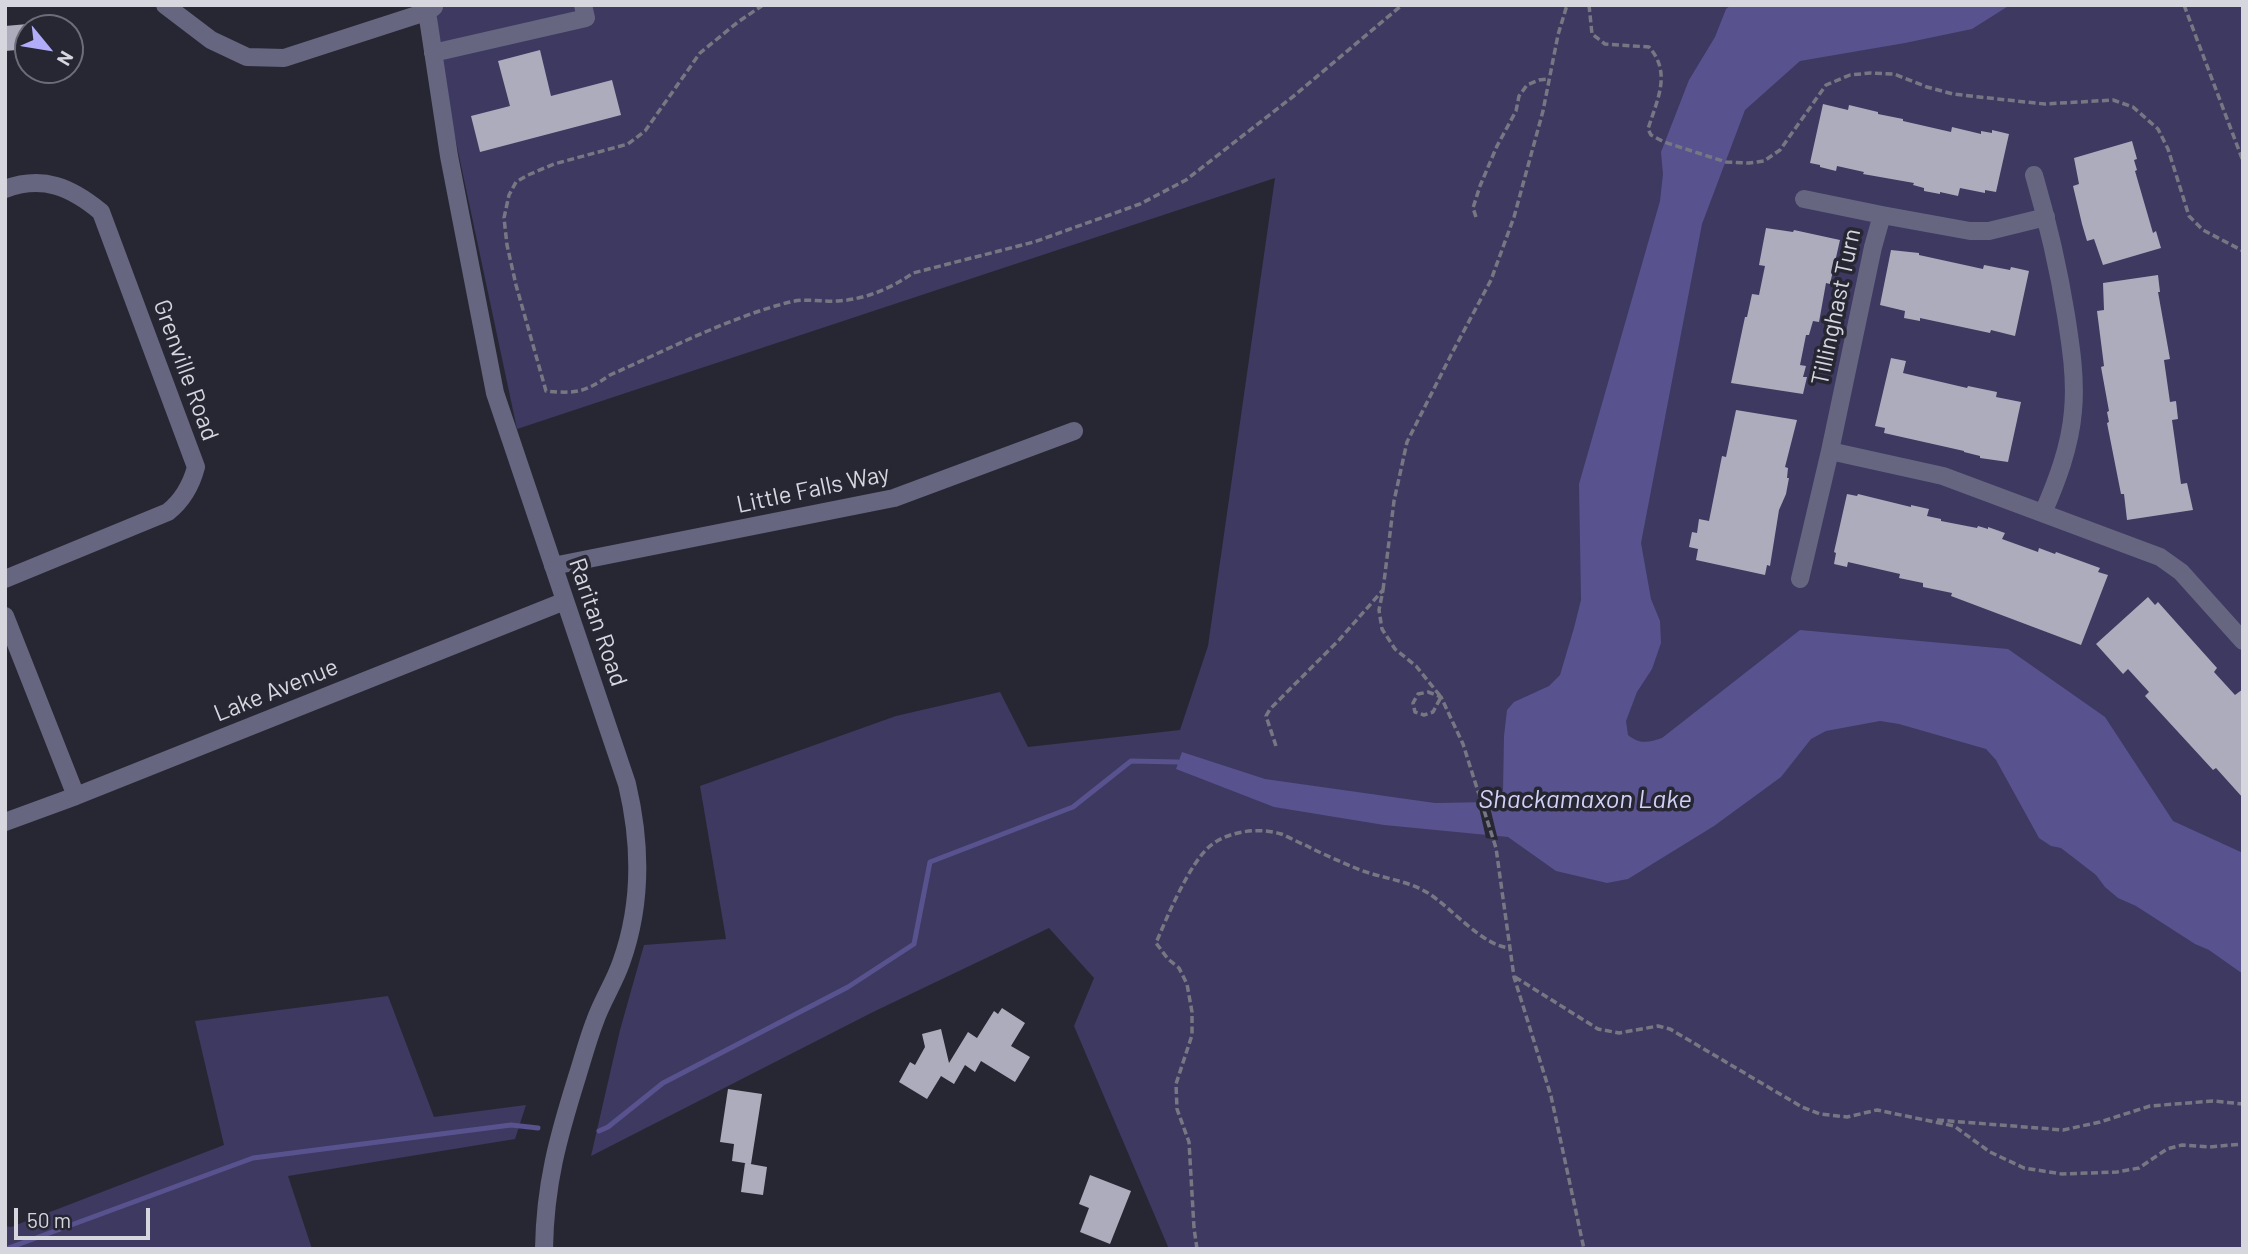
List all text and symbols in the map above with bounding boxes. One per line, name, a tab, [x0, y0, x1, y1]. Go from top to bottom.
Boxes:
north arrow	[14, 14, 84, 84]
text: N	[53, 48, 79, 70]
street label: Tillinghast Turn	[1805, 226, 1867, 388]
street label: Grenville Road	[147, 296, 225, 444]
street label: Little Falls Way	[734, 459, 892, 519]
street label: Raritan Road	[563, 554, 633, 690]
street label: Lake Avenue	[210, 652, 342, 728]
water label: Shackamaxon Lake	[1478, 783, 1692, 815]
scale bar	[18, 1194, 154, 1238]
text: 50 m	[27, 1207, 71, 1232]

